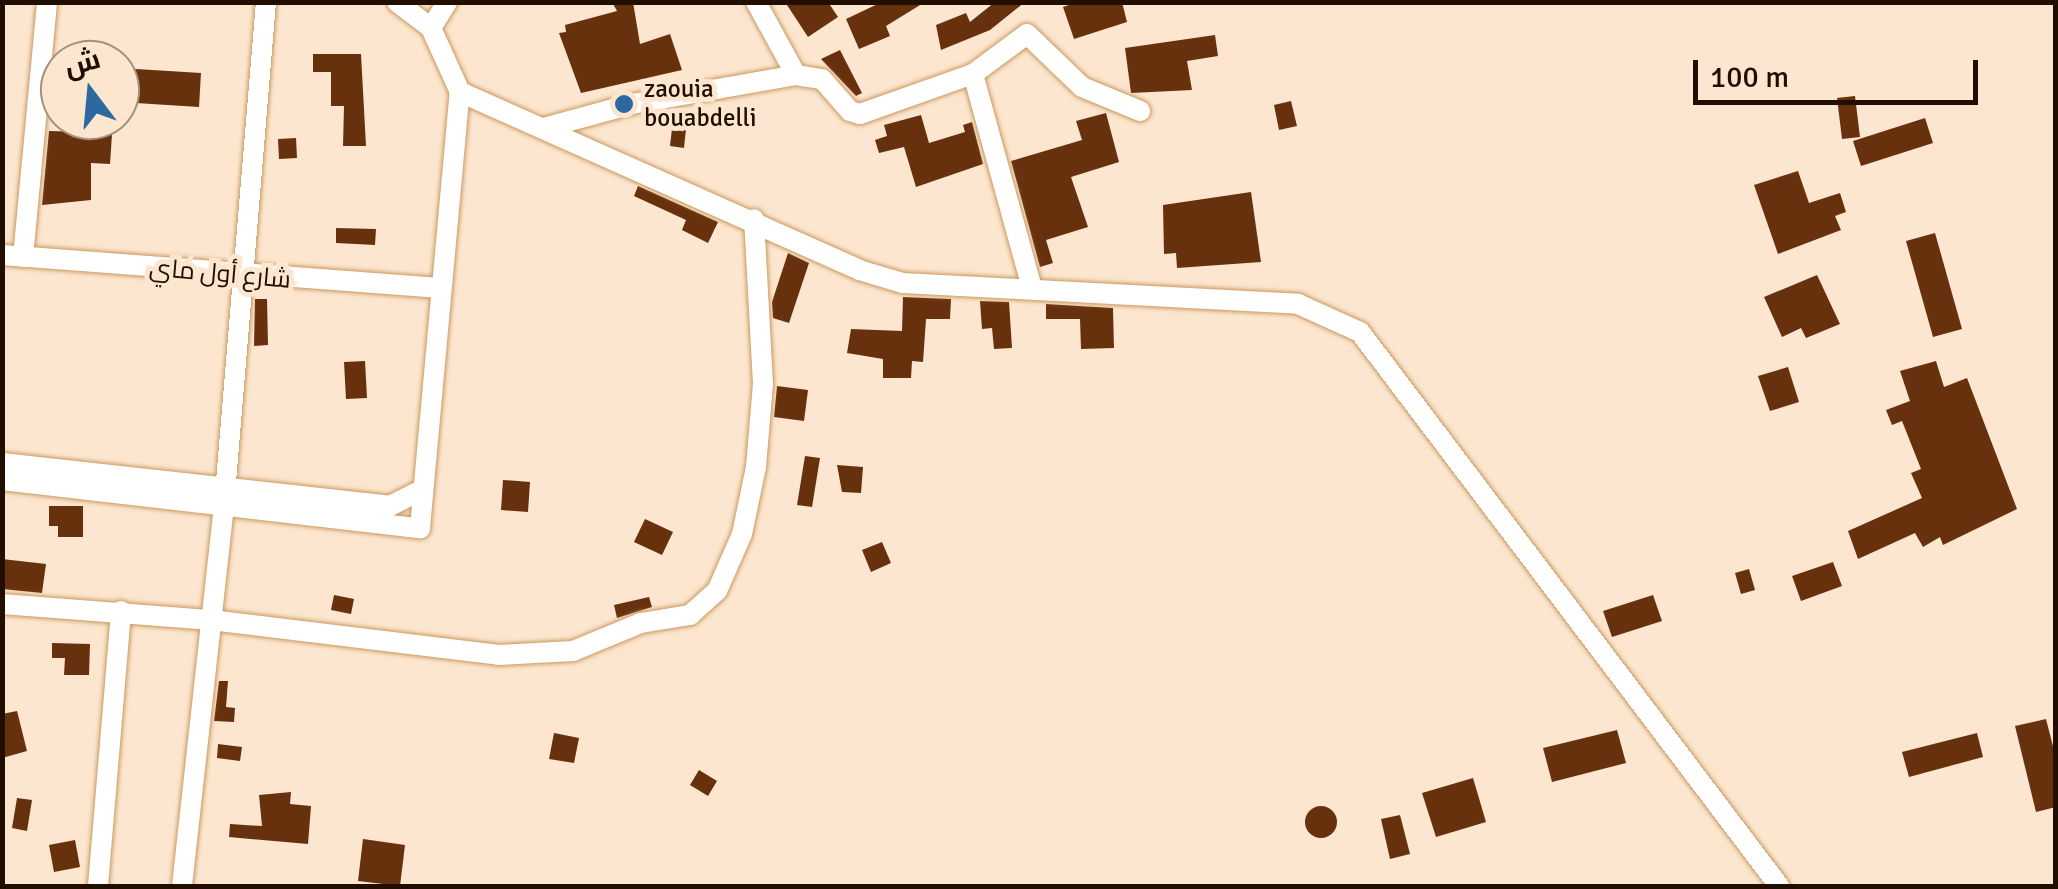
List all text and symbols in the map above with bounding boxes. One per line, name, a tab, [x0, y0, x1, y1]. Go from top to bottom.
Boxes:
north arrow	[40, 40, 140, 140]
scale bar	[1698, 40, 1983, 102]
text: ش	[60, 42, 104, 84]
text: 100 m	[1710, 59, 1789, 96]
place label: zaouia bouabdelli	[644, 75, 757, 134]
marker: zaouia bouabdelli	[613, 93, 635, 115]
street label: شارع أول ماي	[148, 253, 292, 295]

